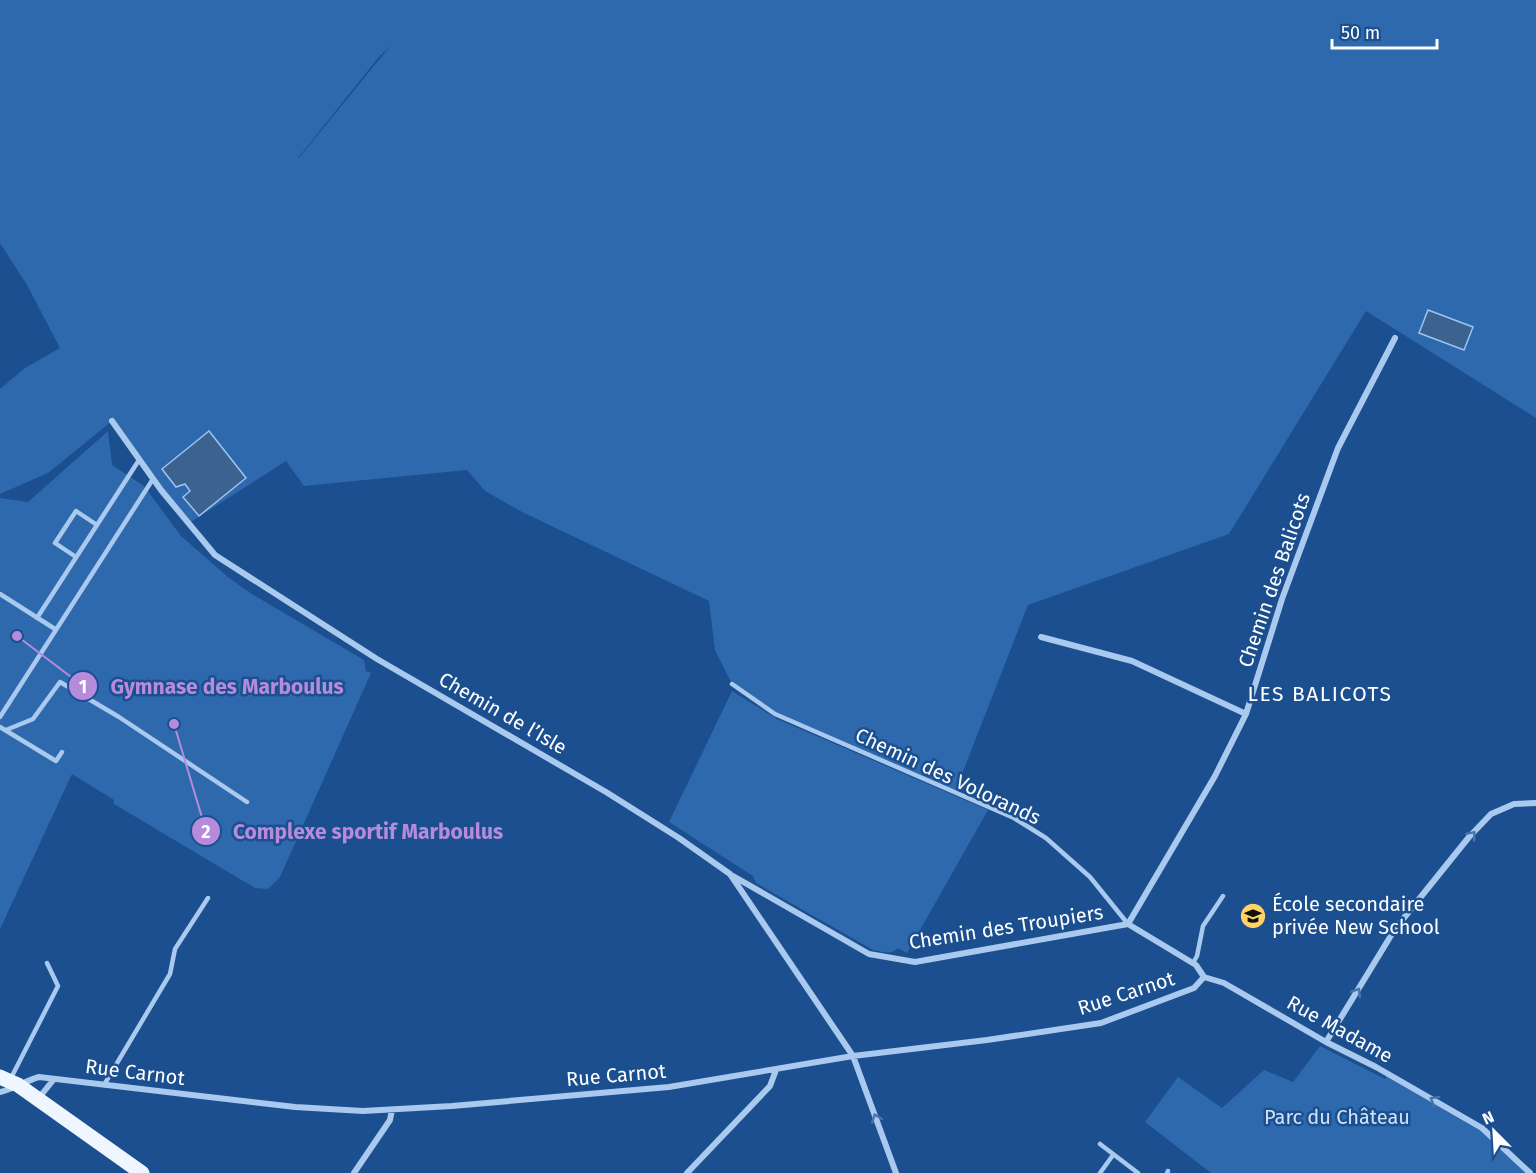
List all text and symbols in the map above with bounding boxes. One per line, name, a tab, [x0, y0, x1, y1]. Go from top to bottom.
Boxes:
scale bar	[1332, 12, 1437, 50]
text: 50 m	[1341, 22, 1380, 44]
street label: Chemin des Balicots	[1233, 490, 1315, 670]
callout: Gymnase des Marboulus	[68, 667, 356, 706]
street label: Chemin de l’Isle	[435, 667, 571, 759]
text: Gymnase des Marboulus	[110, 674, 344, 700]
text: 1	[79, 676, 87, 698]
district label: LES BALICOTS	[1248, 681, 1392, 707]
street label: Chemin des Volorands	[852, 723, 1044, 829]
callout: Complexe sportif Marboulus	[191, 812, 515, 851]
text: Complexe sportif Marboulus	[233, 819, 503, 845]
text: 2	[201, 821, 211, 843]
one-way arrow	[1464, 831, 1475, 842]
place label: École secondaire privée New School	[1272, 892, 1440, 939]
street label: Chemin des Troupiers	[907, 900, 1105, 954]
school or university icon: École secondaire privée New School	[1238, 901, 1268, 931]
street label: Rue Carnot	[1075, 966, 1178, 1020]
one-way arrow	[1349, 988, 1361, 998]
street label: Rue Madame	[1283, 990, 1397, 1068]
street label: Rue Carnot	[84, 1054, 187, 1090]
street label: Rue Carnot	[565, 1059, 668, 1091]
one-way arrow	[1430, 1096, 1440, 1107]
north arrow	[1464, 1101, 1524, 1161]
park label: Parc du Château	[1264, 1105, 1410, 1129]
text: N	[1479, 1107, 1497, 1129]
one-way arrow	[871, 1113, 883, 1124]

